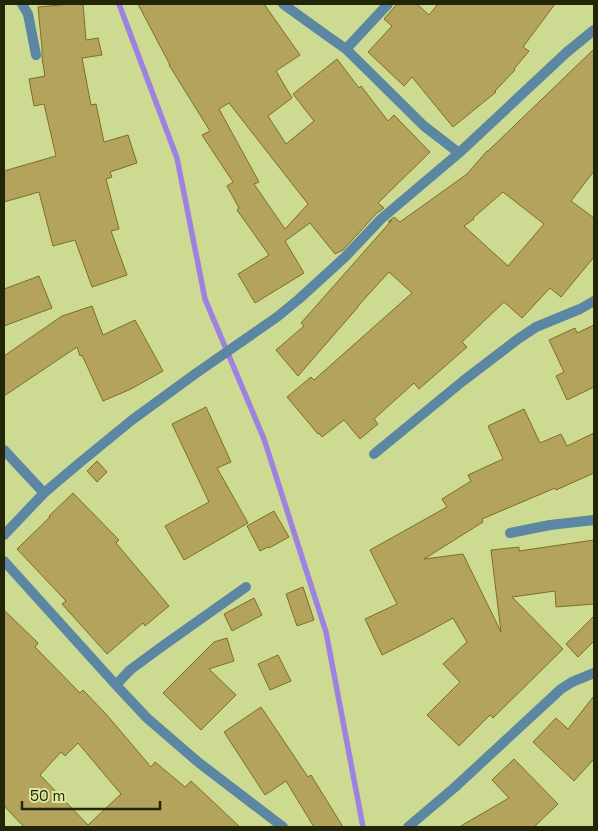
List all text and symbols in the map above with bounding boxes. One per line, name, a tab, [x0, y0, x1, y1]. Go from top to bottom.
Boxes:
scale bar	[22, 778, 160, 810]
text: 50 m	[30, 786, 65, 805]

